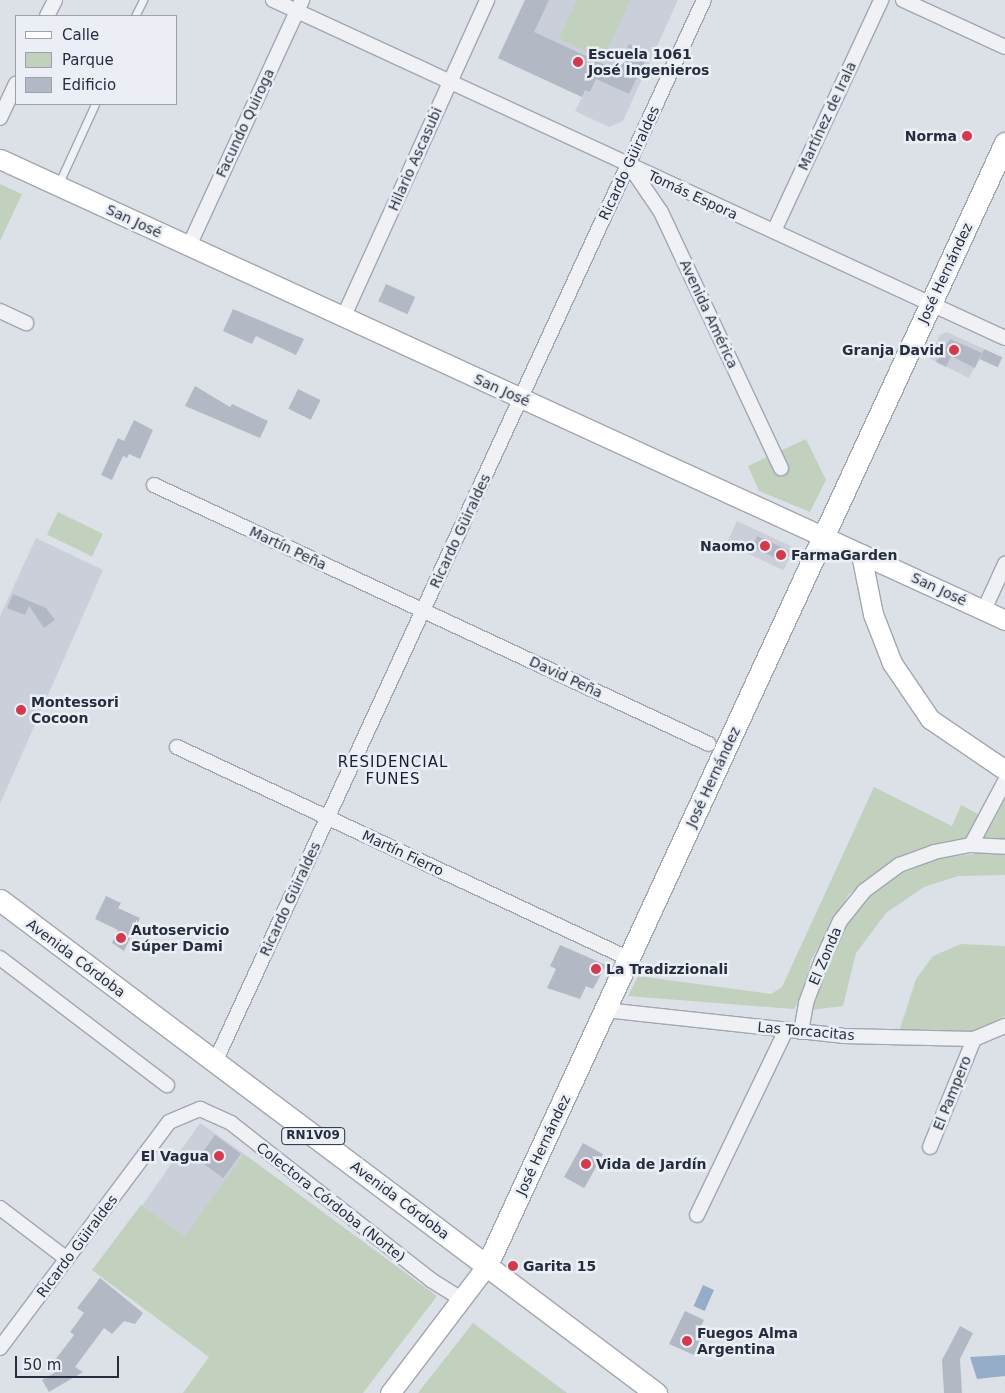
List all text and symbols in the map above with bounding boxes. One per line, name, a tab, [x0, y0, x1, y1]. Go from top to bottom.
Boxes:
legend	[15, 15, 178, 105]
text: Calle	[62, 26, 99, 44]
place label: Escuela 1061 José Ingenieros	[588, 46, 709, 78]
text: Parque	[62, 51, 114, 69]
marker: Escuela 1061 José Ingenieros	[572, 56, 584, 68]
street label: Martínez de Irala	[794, 59, 860, 173]
street label: Facundo Quiroga	[212, 66, 278, 180]
text: Edificio	[62, 76, 116, 94]
street label: Ricardo Güiraldes	[595, 103, 663, 223]
street label: Hilario Ascasubi	[385, 105, 445, 213]
place label: Norma	[905, 128, 957, 144]
marker: Norma	[961, 130, 973, 142]
street label: Tomás Espora	[646, 167, 740, 223]
street label: San José	[104, 201, 164, 241]
street label: José Hernández	[914, 220, 976, 326]
street label: Avenida América	[676, 257, 742, 371]
place label: Granja David	[842, 342, 944, 358]
marker: Granja David	[948, 344, 960, 356]
street label: San José	[471, 370, 533, 410]
street label: Ricardo Güiraldes	[426, 471, 494, 591]
street label: Martín Peña	[247, 523, 329, 573]
place label: Naomo	[700, 538, 755, 554]
marker: Naomo	[759, 540, 771, 552]
place label: FarmaGarden	[791, 547, 897, 563]
marker: FarmaGarden	[775, 549, 787, 561]
street label: San José	[909, 569, 969, 609]
street label: David Peña	[527, 653, 605, 701]
place label: Montessori Cocoon	[31, 694, 119, 726]
marker: Montessori Cocoon	[15, 704, 27, 716]
street label: José Hernández	[682, 724, 744, 830]
district label: RESIDENCIAL FUNES	[336, 753, 450, 788]
street label: Martín Fierro	[359, 827, 447, 879]
street label: Ricardo Güiraldes	[256, 839, 324, 959]
street label: Avenida Córdoba	[23, 915, 129, 1001]
place label: Autoservicio Súper Dami	[131, 922, 229, 954]
street label: El Zonda	[805, 924, 845, 988]
marker: Autoservicio Súper Dami	[115, 932, 127, 944]
place label: La Tradizzionali	[606, 961, 728, 977]
marker: La Tradizzionali	[590, 963, 602, 975]
street label: Las Torcacitas	[757, 1018, 855, 1044]
street label: El Pampero	[929, 1053, 975, 1133]
street label: José Hernández	[512, 1092, 574, 1198]
road number: RN1V09	[280, 1126, 346, 1146]
street label: Colectora Córdoba (Norte)	[253, 1139, 409, 1265]
place label: El Vagua	[141, 1148, 209, 1164]
marker: El Vagua	[213, 1150, 225, 1162]
place label: Vida de Jardín	[596, 1156, 706, 1172]
street label: Avenida Córdoba	[347, 1157, 453, 1243]
marker: Vida de Jardín	[580, 1158, 592, 1170]
street label: Ricardo Güiraldes	[33, 1191, 121, 1301]
place label: Garita 15	[523, 1258, 596, 1274]
marker: Garita 15	[507, 1260, 519, 1272]
place label: Fuegos Alma Argentina	[697, 1325, 798, 1358]
marker: Fuegos Alma Argentina	[681, 1335, 693, 1347]
scale bar	[18, 1346, 121, 1378]
text: 50 m	[23, 1356, 61, 1374]

